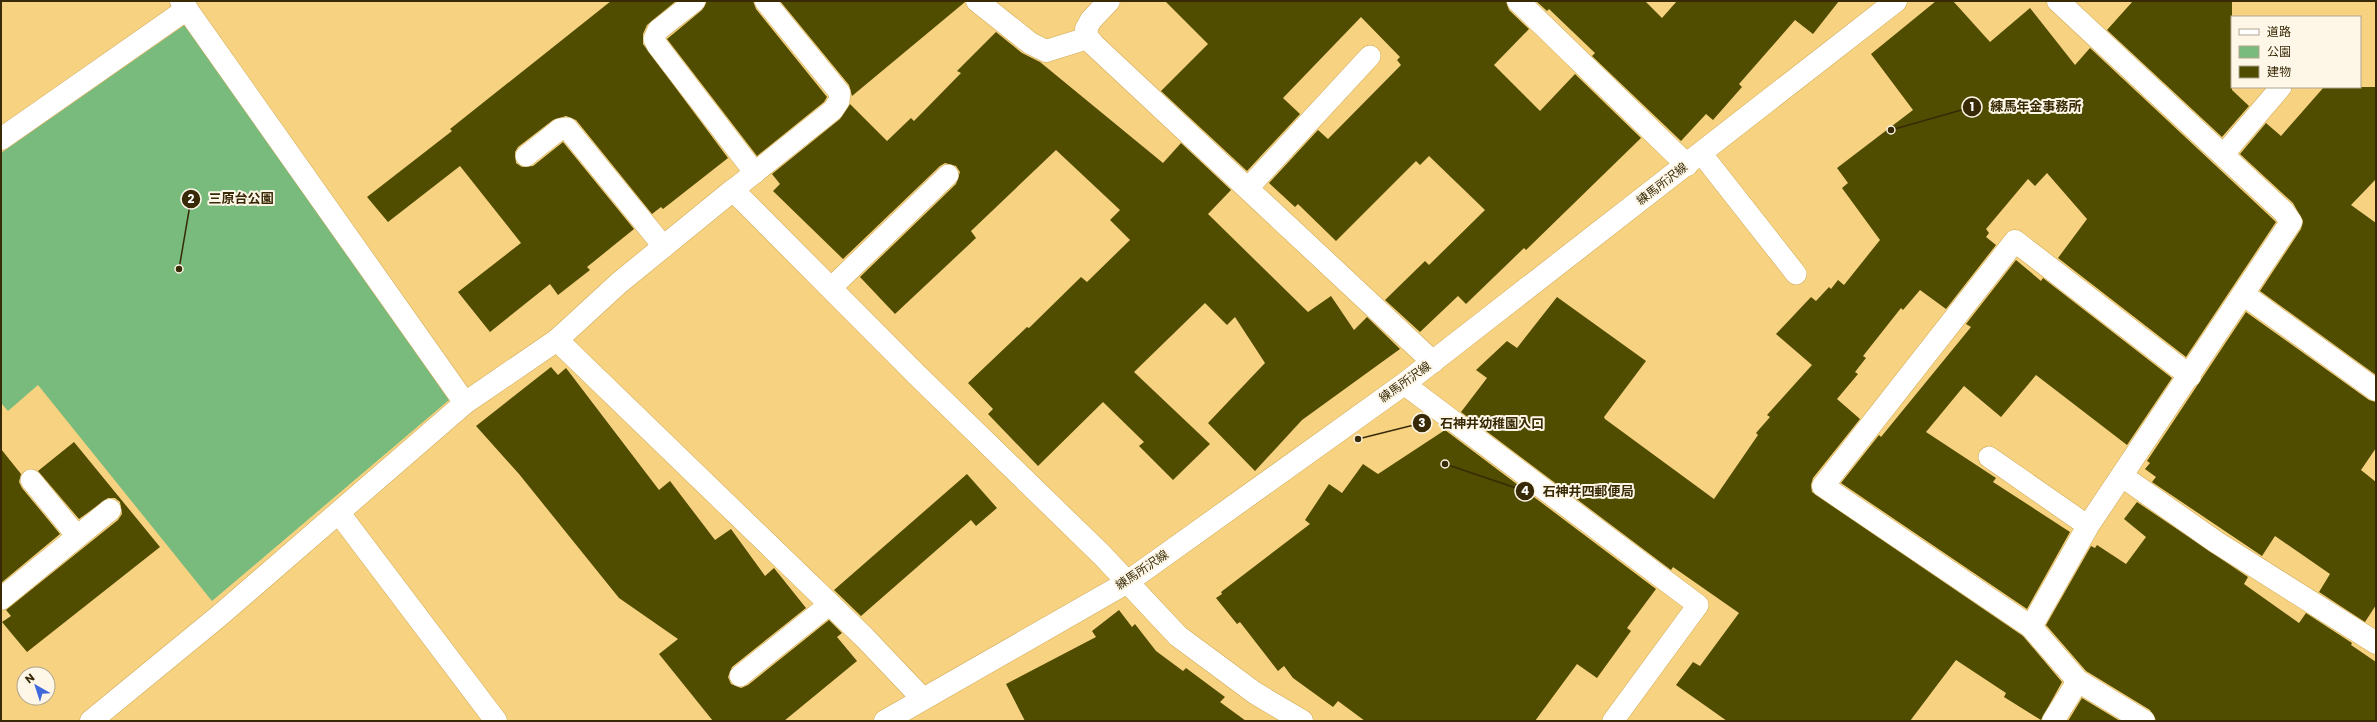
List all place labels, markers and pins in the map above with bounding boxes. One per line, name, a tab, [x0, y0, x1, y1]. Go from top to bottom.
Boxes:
callout: 練馬年金事務所	[1962, 94, 2089, 119]
callout: 三原台公園	[181, 186, 282, 211]
callout: 石神井幼稚園入口	[1412, 411, 1552, 436]
callout: 石神井四郵便局	[1515, 479, 1642, 504]

